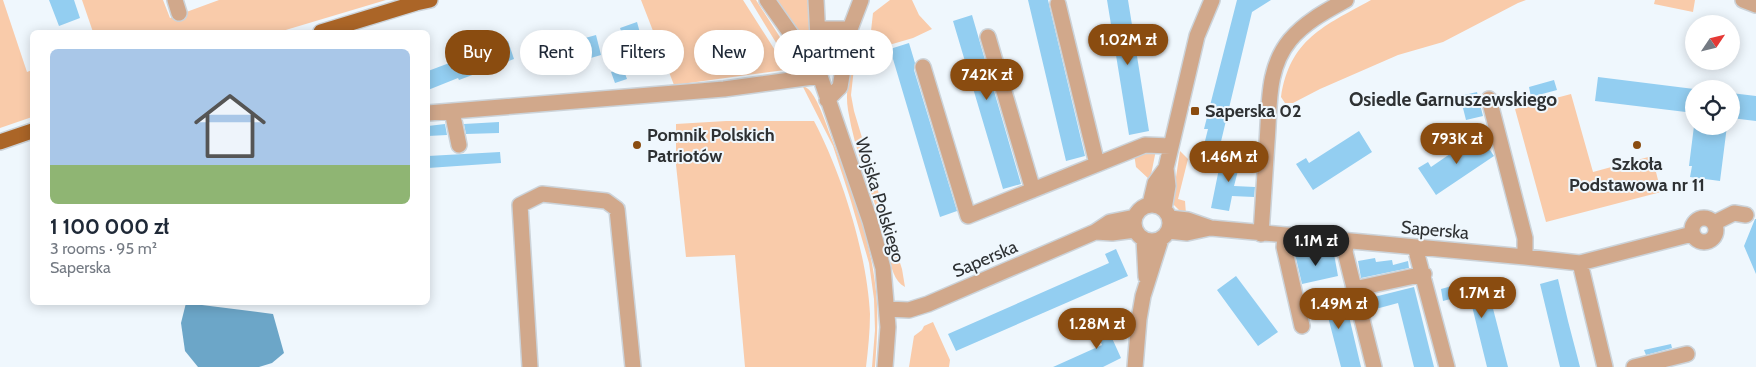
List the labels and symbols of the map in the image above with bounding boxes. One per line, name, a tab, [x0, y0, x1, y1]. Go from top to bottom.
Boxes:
north arrow	[1685, 15, 1740, 70]
pin: 1.02M zł	[1076, 23, 1180, 66]
pin: 742K zł	[941, 58, 1033, 101]
district label: Osiedle Garnuszewskiego	[1349, 88, 1557, 111]
place label: Saperska 02	[1205, 100, 1301, 122]
marker: Saperska 02	[1189, 105, 1201, 117]
pin: 793K zł	[1411, 122, 1503, 165]
place label: Pomnik Polskich Patriotów	[647, 124, 775, 167]
street label: Wojska Polskiego	[851, 135, 910, 265]
marker: Pomnik Polskich Patriotów	[631, 139, 643, 151]
marker: Szkoła Podstawowa nr 11	[1631, 139, 1643, 151]
pin: 1.46M zł	[1177, 140, 1281, 183]
place label: Szkoła Podstawowa nr 11	[1569, 153, 1705, 196]
street label: Saperska	[1400, 216, 1470, 244]
pin: 1.1M zł	[1270, 224, 1362, 267]
street label: Saperska	[949, 235, 1021, 282]
pin: 1.7M zł	[1436, 276, 1528, 319]
pin: 1.49M zł	[1287, 288, 1391, 330]
pin: 1.28M zł	[1045, 308, 1149, 350]

